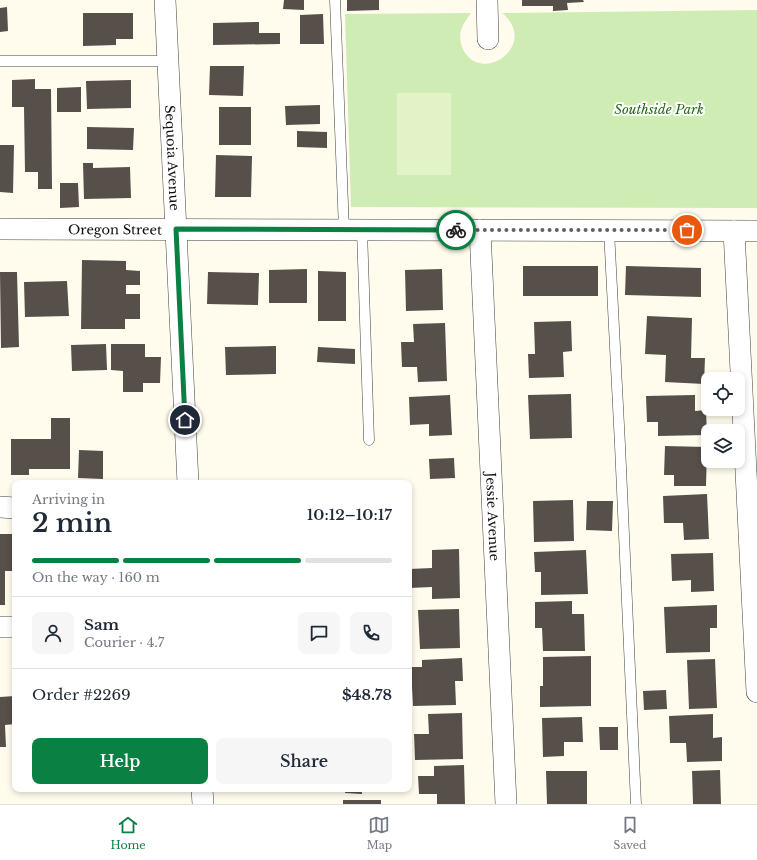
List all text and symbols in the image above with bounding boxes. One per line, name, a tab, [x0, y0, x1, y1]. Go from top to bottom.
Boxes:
park label: Southside Park	[614, 101, 704, 118]
street label: Sequoia Avenue	[161, 105, 183, 211]
courier	[436, 210, 476, 250]
pin	[670, 213, 704, 247]
icon: bike	[445, 219, 467, 241]
icon: bag	[676, 219, 698, 241]
street label: Oregon Street	[68, 221, 162, 238]
map controls	[701, 372, 745, 468]
button: locate	[701, 372, 745, 416]
pin	[168, 403, 202, 437]
icon: home	[174, 409, 196, 431]
button: layers	[701, 424, 745, 468]
street label: Jessie Avenue	[482, 470, 503, 561]
text: Arriving in	[32, 491, 105, 508]
text: 10:12–10:17	[307, 505, 392, 524]
text: 2 min	[32, 507, 112, 539]
text: On the way · 160 m	[32, 569, 160, 586]
button: person	[32, 612, 74, 654]
button: chat	[298, 612, 340, 654]
button: phone	[350, 612, 392, 654]
text: Sam	[84, 615, 119, 634]
text: Courier · 4.7	[84, 634, 164, 651]
text: Order #2269	[32, 685, 131, 704]
text: $48.78	[342, 685, 392, 704]
button: Help	[32, 738, 208, 784]
button: Share	[216, 738, 392, 784]
tab: Home	[111, 814, 146, 852]
tab: Map	[367, 814, 392, 852]
tab: Saved	[613, 814, 646, 852]

